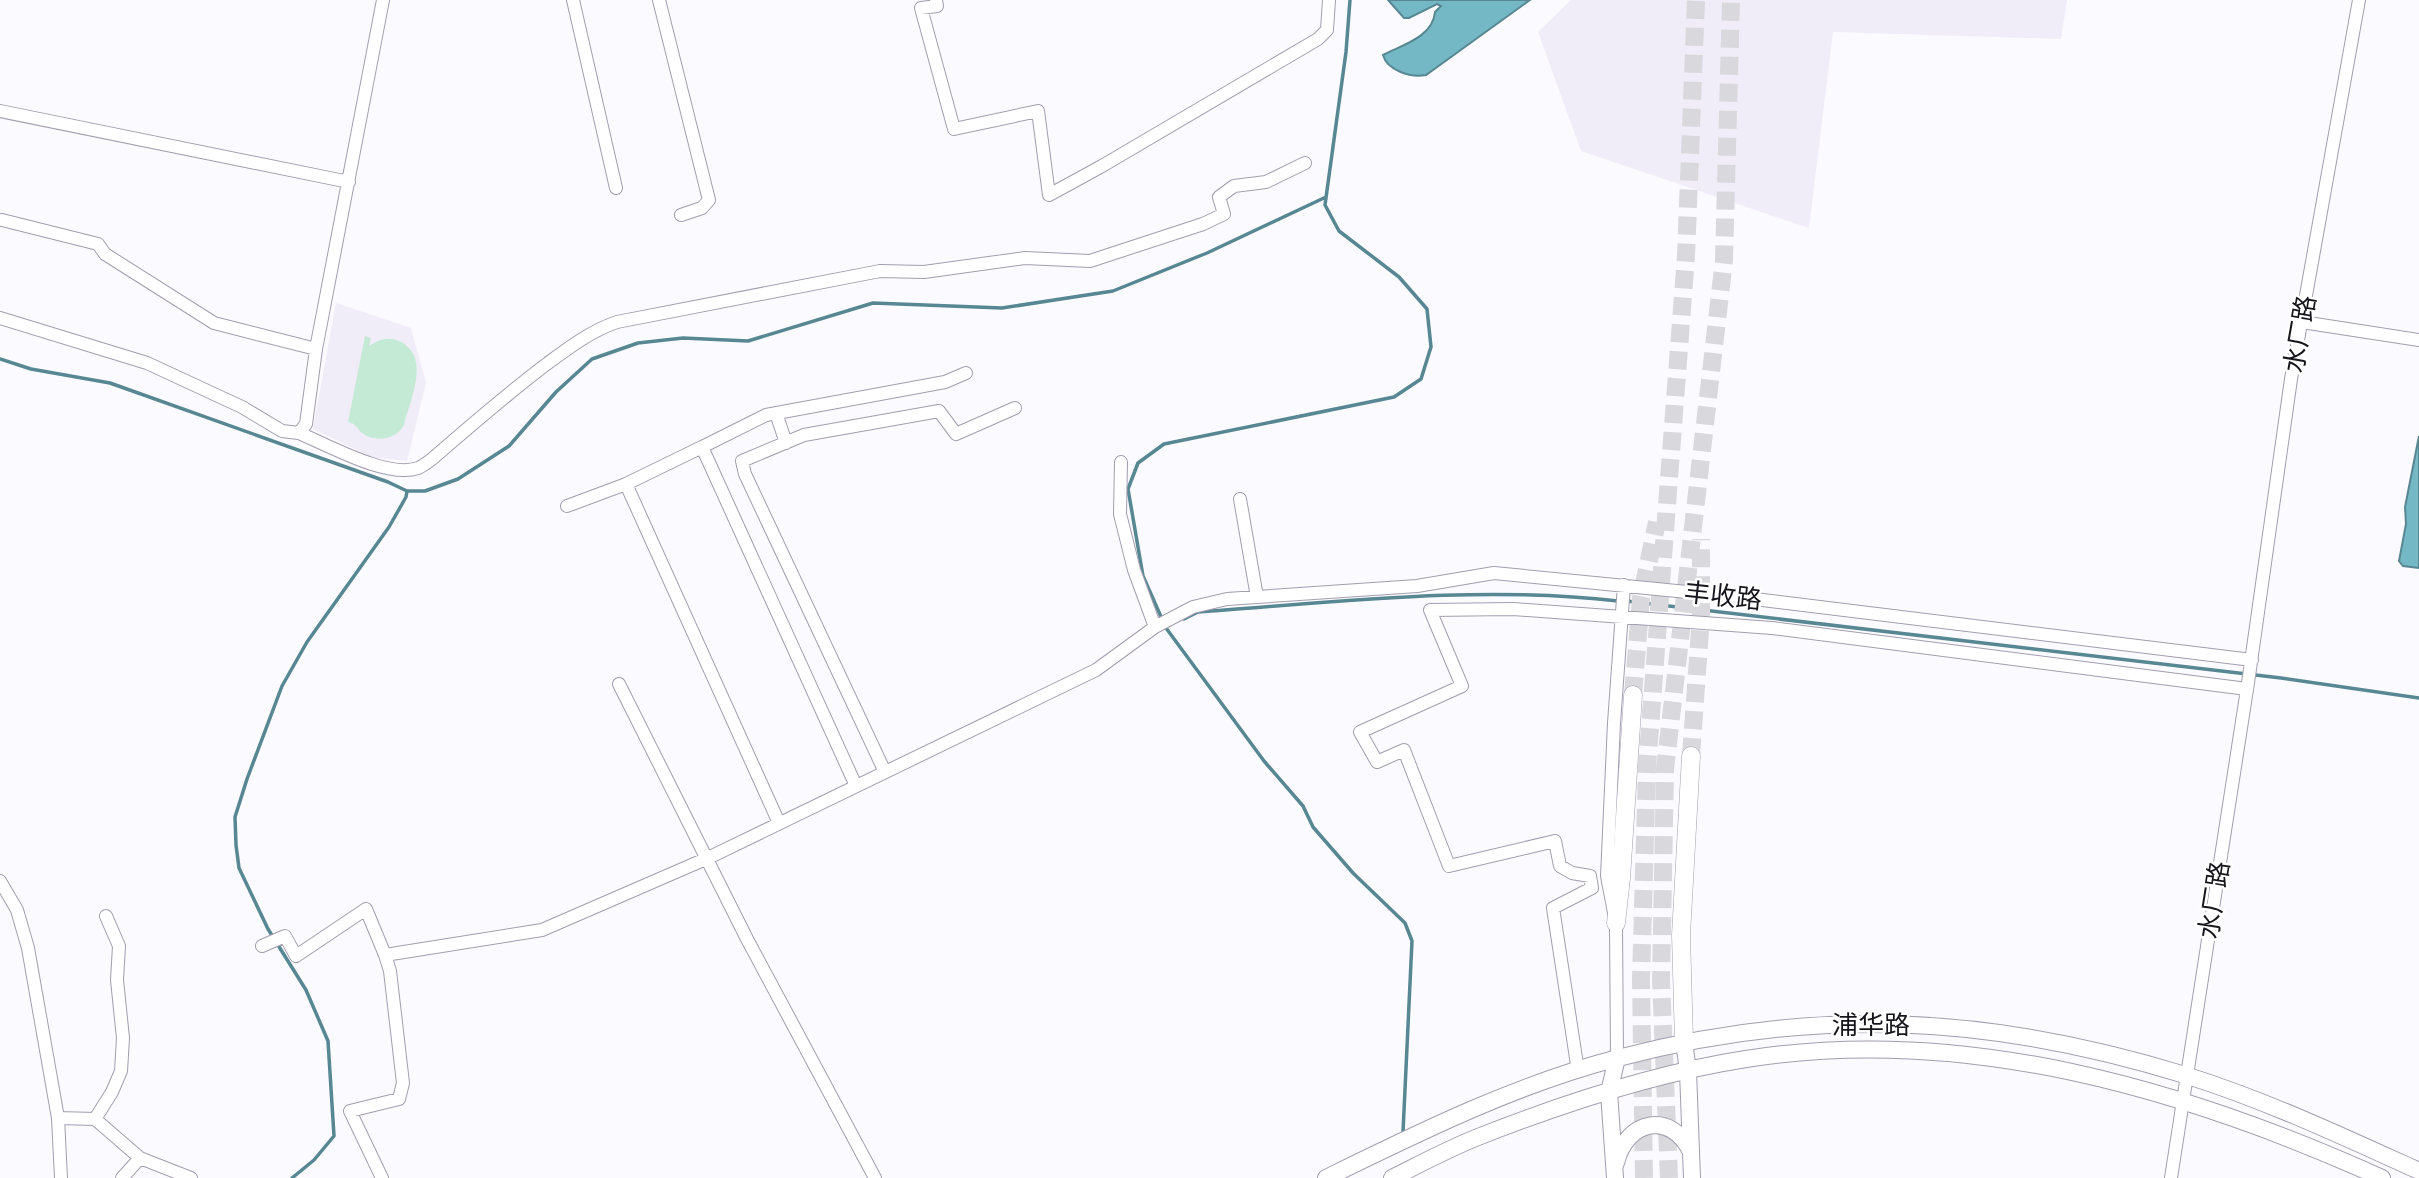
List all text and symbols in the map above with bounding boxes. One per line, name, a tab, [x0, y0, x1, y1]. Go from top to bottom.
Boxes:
street label: 水厂路	[2277, 293, 2323, 375]
street label: 丰收路	[1683, 576, 1763, 616]
street label: 水厂路	[2192, 859, 2236, 941]
street label: 浦华路	[1832, 1009, 1910, 1041]

